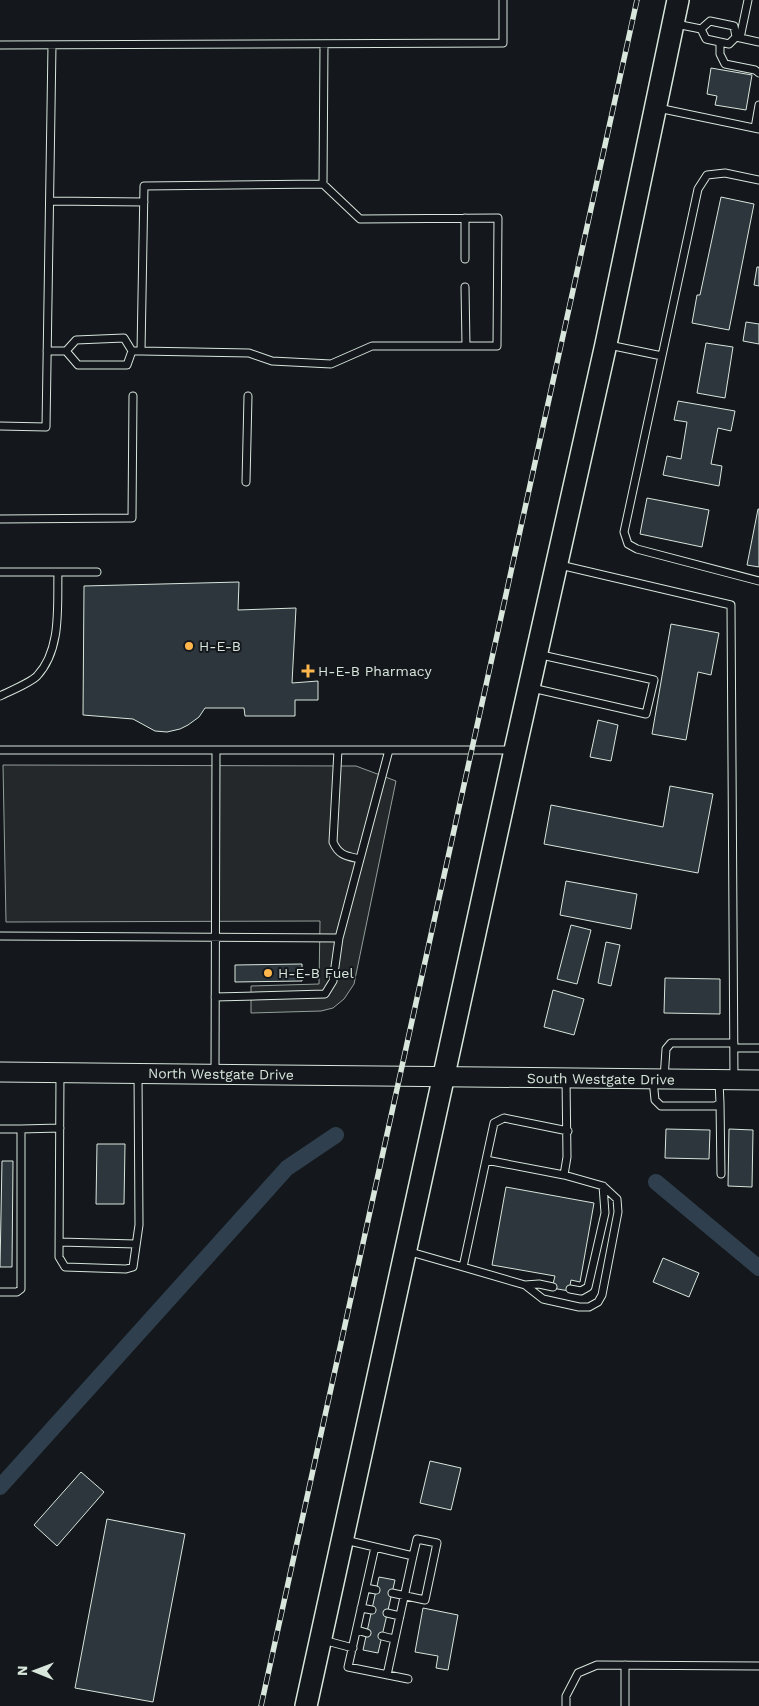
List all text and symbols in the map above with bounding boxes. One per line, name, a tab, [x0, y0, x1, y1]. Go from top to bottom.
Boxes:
place label: H-E-B	[199, 638, 241, 654]
marker: H-E-B	[183, 640, 195, 652]
place label: H-E-B Pharmacy	[318, 663, 432, 679]
marker: H-E-B Pharmacy	[302, 665, 314, 677]
place label: H-E-B Fuel	[278, 965, 354, 981]
marker: H-E-B Fuel	[262, 967, 274, 979]
street label: North Westgate Drive	[148, 1065, 294, 1083]
street label: South Westgate Drive	[527, 1070, 675, 1087]
north arrow	[10, 1646, 60, 1696]
text: N	[14, 1665, 30, 1676]

